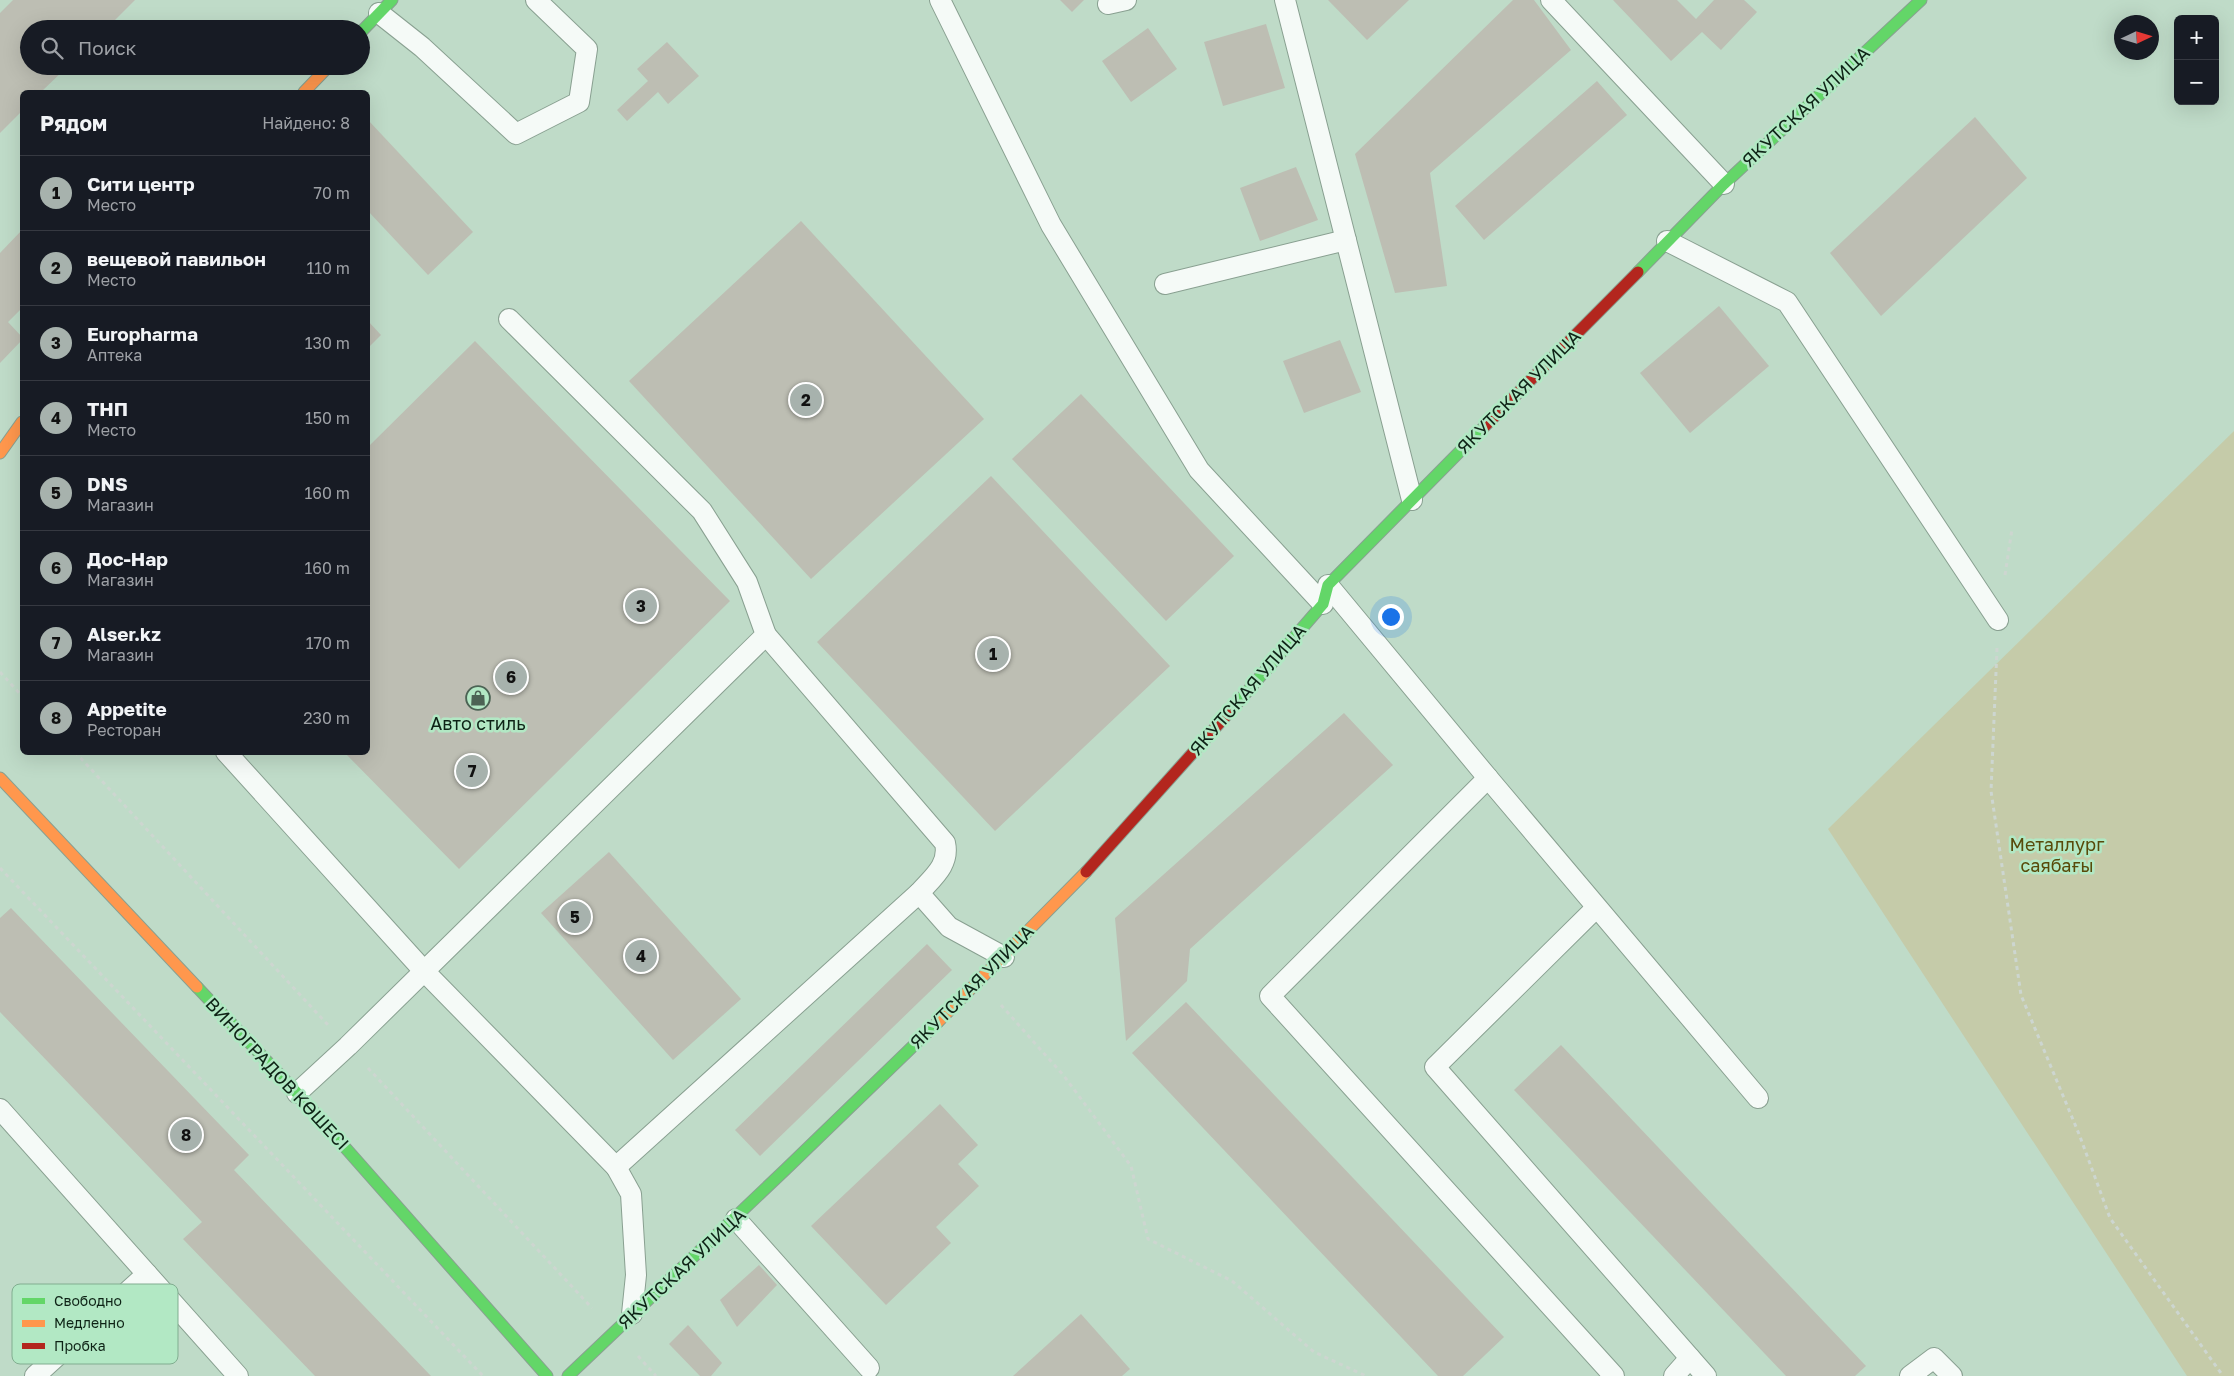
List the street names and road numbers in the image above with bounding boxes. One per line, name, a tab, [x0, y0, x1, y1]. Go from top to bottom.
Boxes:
street label: ЯКУТСКАЯ УЛИЦА	[1737, 41, 1874, 171]
street label: ЯКУТСКАЯ УЛИЦА	[1452, 325, 1585, 458]
street label: ЯКУТСКАЯ УЛИЦА	[1184, 619, 1310, 759]
street label: ЯКУТСКАЯ УЛИЦА	[905, 920, 1038, 1053]
street label: ВИНОГРАДОВ КӨШЕСІ	[201, 993, 354, 1154]
street label: ЯКУТСКАЯ УЛИЦА	[613, 1203, 750, 1333]

